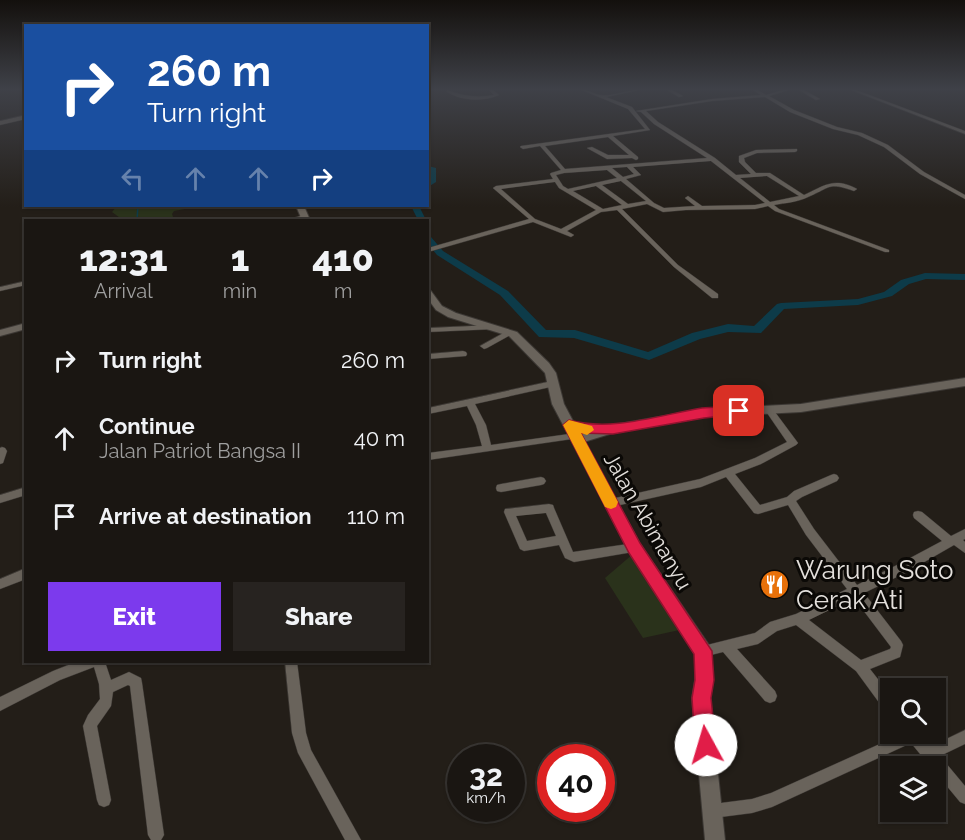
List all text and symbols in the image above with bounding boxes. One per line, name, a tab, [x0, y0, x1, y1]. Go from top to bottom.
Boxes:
text: 260 m	[147, 47, 271, 96]
icon: right	[48, 48, 126, 126]
text: Turn right	[147, 97, 266, 128]
icon: left	[116, 162, 149, 195]
icon: ahead	[179, 162, 212, 195]
icon: ahead	[242, 162, 275, 195]
icon: right	[305, 162, 338, 195]
text: 12:31	[79, 237, 168, 279]
text: 1	[231, 237, 249, 279]
text: 410	[312, 237, 374, 279]
text: Arrival	[94, 279, 153, 303]
text: min	[223, 279, 257, 303]
text: m	[334, 279, 352, 303]
icon: right	[48, 344, 81, 377]
text: Turn right	[99, 347, 202, 373]
text: 260 m	[341, 347, 405, 373]
pin	[713, 385, 764, 436]
icon: arrive	[722, 394, 755, 427]
text: Continue	[99, 413, 195, 439]
icon: ahead	[48, 422, 81, 455]
text: 40 m	[354, 425, 405, 451]
text: Jalan Patriot Bangsa II	[99, 439, 301, 463]
street label: Jalan Abimanyu	[599, 448, 697, 594]
icon: arrive	[48, 500, 81, 533]
text: Arrive at destination	[99, 503, 312, 529]
text: 110 m	[347, 503, 405, 529]
place label: Warung Soto Cerak Ati	[796, 555, 953, 615]
restaurant icon: Warung Soto Cerak Ati	[759, 569, 791, 601]
button: Exit	[48, 582, 221, 651]
button: Share	[233, 582, 405, 651]
map controls	[880, 678, 946, 822]
button: search	[880, 678, 946, 744]
position arrow	[674, 713, 738, 777]
speed limit sign: 40	[537, 744, 615, 822]
button: layers	[880, 756, 946, 822]
text: 32	[469, 758, 503, 793]
text: km/h	[466, 789, 506, 807]

